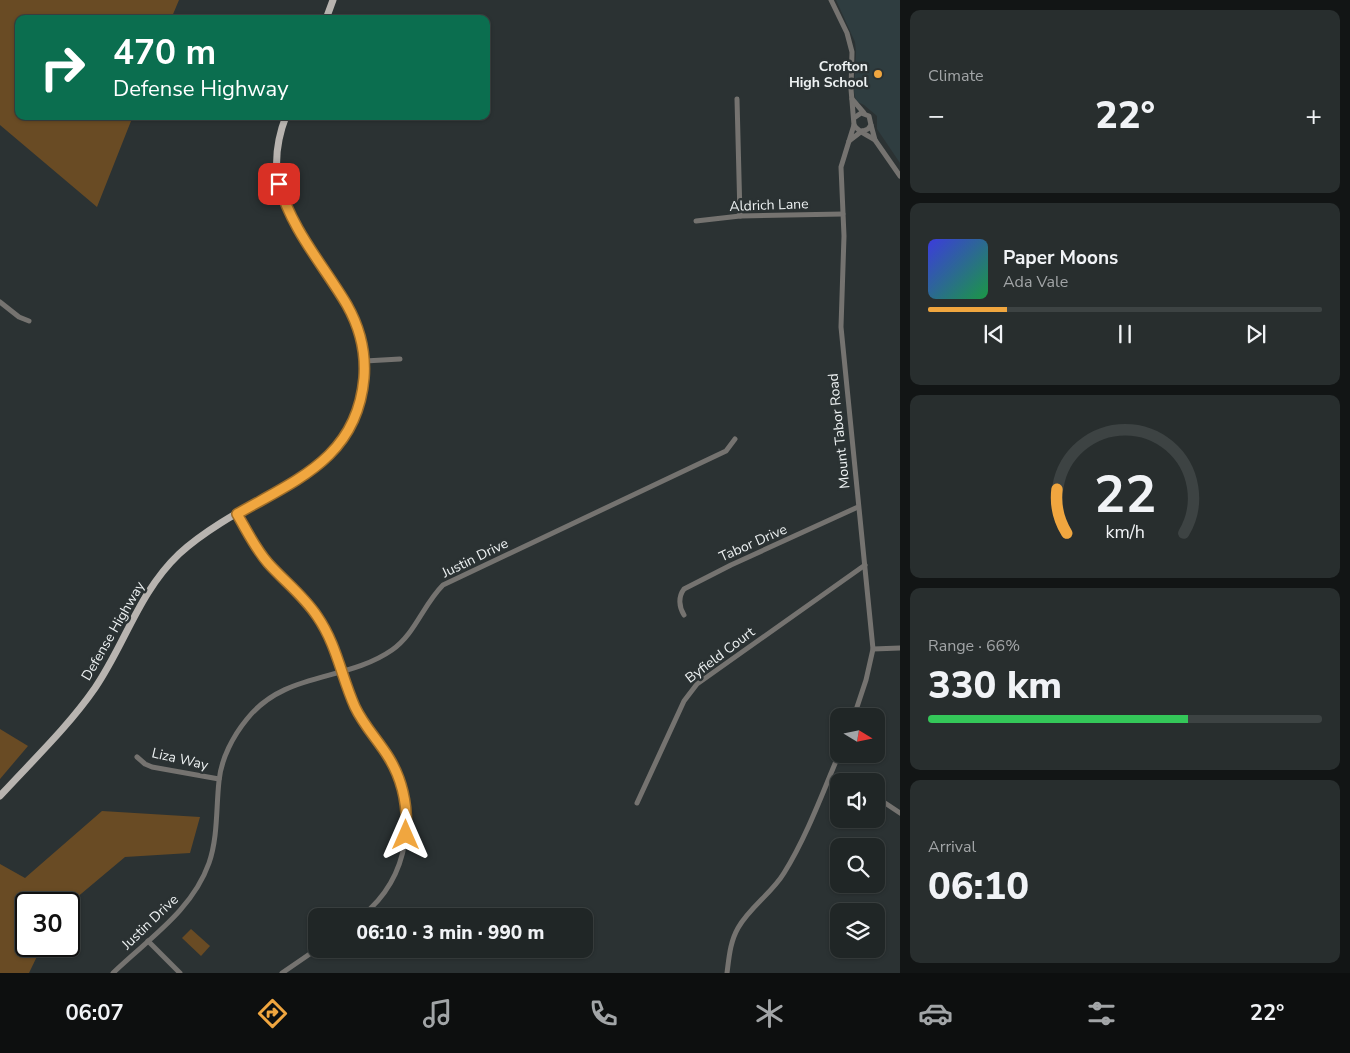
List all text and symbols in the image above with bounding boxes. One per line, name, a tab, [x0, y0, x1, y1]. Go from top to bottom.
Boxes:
text: 470 m	[113, 29, 216, 76]
icon: right	[30, 35, 95, 100]
place label: Crofton High School	[789, 57, 869, 92]
text: Climate	[928, 65, 983, 87]
marker: Crofton High School	[872, 68, 884, 80]
text: Defense Highway	[113, 74, 288, 104]
text: 22°	[1095, 90, 1155, 141]
text: −	[928, 97, 945, 135]
text: +	[1305, 97, 1322, 135]
pin	[258, 163, 300, 205]
icon: arrive	[265, 170, 293, 198]
street label: Aldrich Lane	[729, 194, 809, 216]
text: Paper Moons	[1003, 245, 1118, 271]
text: Ada Vale	[1003, 271, 1068, 293]
icon: previous	[980, 320, 1008, 348]
icon: pause	[1111, 320, 1139, 348]
icon: next	[1242, 320, 1270, 348]
street label: Mount Tabor Road	[823, 372, 855, 490]
text: 22	[1094, 459, 1156, 530]
street label: Tabor Drive	[716, 520, 790, 566]
text: km/h	[1105, 520, 1145, 544]
street label: Justin Drive	[438, 534, 512, 583]
street label: Defense Highway	[77, 577, 150, 684]
street label: Byfield Court	[681, 622, 759, 687]
text: Range · 66%	[928, 635, 1020, 657]
text: 330 km	[928, 660, 1062, 711]
north arrow	[830, 708, 885, 762]
map controls	[830, 708, 885, 958]
street label: Liza Way	[150, 743, 211, 775]
button: sound	[830, 773, 885, 828]
position arrow	[379, 808, 431, 860]
text: Arrival	[928, 836, 976, 858]
button: search	[830, 838, 885, 893]
text: 06:10	[928, 861, 1029, 912]
street label: Justin Drive	[117, 890, 182, 955]
speed limit sign: 30	[15, 892, 80, 957]
button: layers	[830, 903, 885, 958]
text: 06:10 · 3 min · 990 m	[357, 920, 544, 946]
icon: directions	[255, 996, 290, 1031]
icon: music	[420, 996, 455, 1031]
icon: phone	[586, 996, 621, 1031]
icon: climate	[752, 996, 787, 1031]
icon: car	[918, 996, 953, 1031]
icon: filters	[1084, 996, 1119, 1031]
text: 06:07	[65, 998, 124, 1028]
text: 22°	[1250, 998, 1284, 1028]

